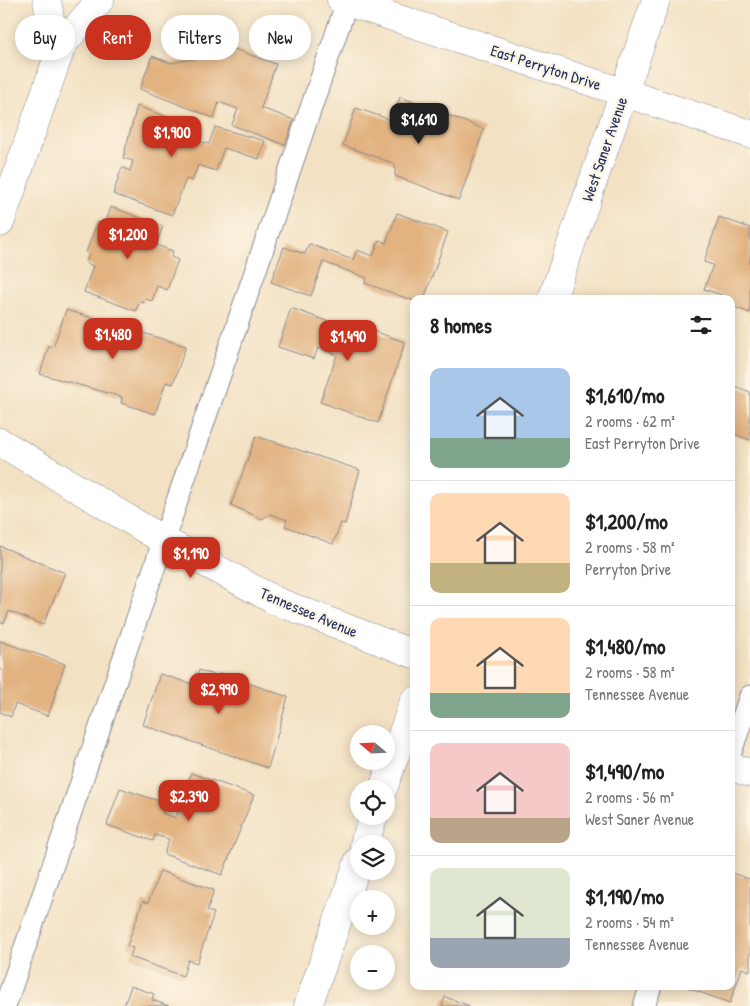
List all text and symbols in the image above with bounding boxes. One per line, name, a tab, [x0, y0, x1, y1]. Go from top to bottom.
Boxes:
chip: Buy	[15, 15, 75, 60]
chip: Rent	[85, 15, 151, 60]
chip: Filters	[161, 15, 239, 60]
chip: New	[249, 15, 311, 60]
street label: East Perryton Drive	[488, 39, 605, 95]
street label: West Saner Avenue	[576, 93, 632, 204]
pin: $1,610	[378, 102, 460, 145]
text: $1,610	[401, 108, 437, 130]
pin: $1,900	[131, 116, 213, 158]
text: $1,900	[153, 121, 191, 143]
pin: $1,200	[87, 218, 169, 260]
text: $1,200	[109, 223, 147, 245]
text: 8 homes	[430, 311, 492, 340]
icon: filters	[687, 311, 715, 339]
pin: $1,480	[72, 318, 154, 360]
pin: $1,490	[307, 320, 389, 362]
text: $1,480	[94, 323, 132, 345]
text: $1,490	[330, 325, 366, 347]
text: $1,610/mo	[585, 381, 665, 410]
icon: home	[470, 388, 530, 448]
text: 2 rooms · 62 m²	[585, 410, 675, 432]
text: East Perryton Drive	[585, 432, 700, 454]
text: $1,200/mo	[585, 507, 668, 536]
icon: home	[470, 513, 530, 573]
pin: $1,190	[150, 536, 232, 579]
text: 2 rooms · 58 m²	[585, 536, 675, 558]
text: $1,190	[173, 542, 209, 564]
text: Perryton Drive	[585, 558, 671, 580]
street label: Tennessee Avenue	[257, 582, 362, 643]
text: $1,480/mo	[585, 632, 666, 661]
icon: home	[470, 638, 530, 698]
text: 2 rooms · 58 m²	[585, 661, 675, 683]
pin: $2,990	[178, 672, 260, 715]
text: $2,990	[200, 678, 238, 700]
text: Tennessee Avenue	[585, 683, 689, 705]
north arrow	[350, 725, 395, 770]
map controls	[350, 725, 395, 990]
text: $1,490/mo	[585, 757, 664, 786]
icon: home	[470, 763, 530, 823]
pin: $2,390	[148, 780, 230, 822]
button: locate	[350, 780, 395, 825]
text: $2,390	[169, 785, 209, 807]
text: 2 rooms · 56 m²	[585, 786, 674, 808]
text: West Saner Avenue	[585, 808, 694, 830]
button: layers	[350, 835, 395, 880]
text: $1,190/mo	[585, 882, 664, 911]
icon: home	[470, 888, 530, 948]
button: +	[350, 890, 395, 935]
text: 2 rooms · 54 m²	[585, 911, 674, 933]
text: Tennessee Avenue	[585, 933, 689, 955]
button: −	[350, 945, 395, 990]

